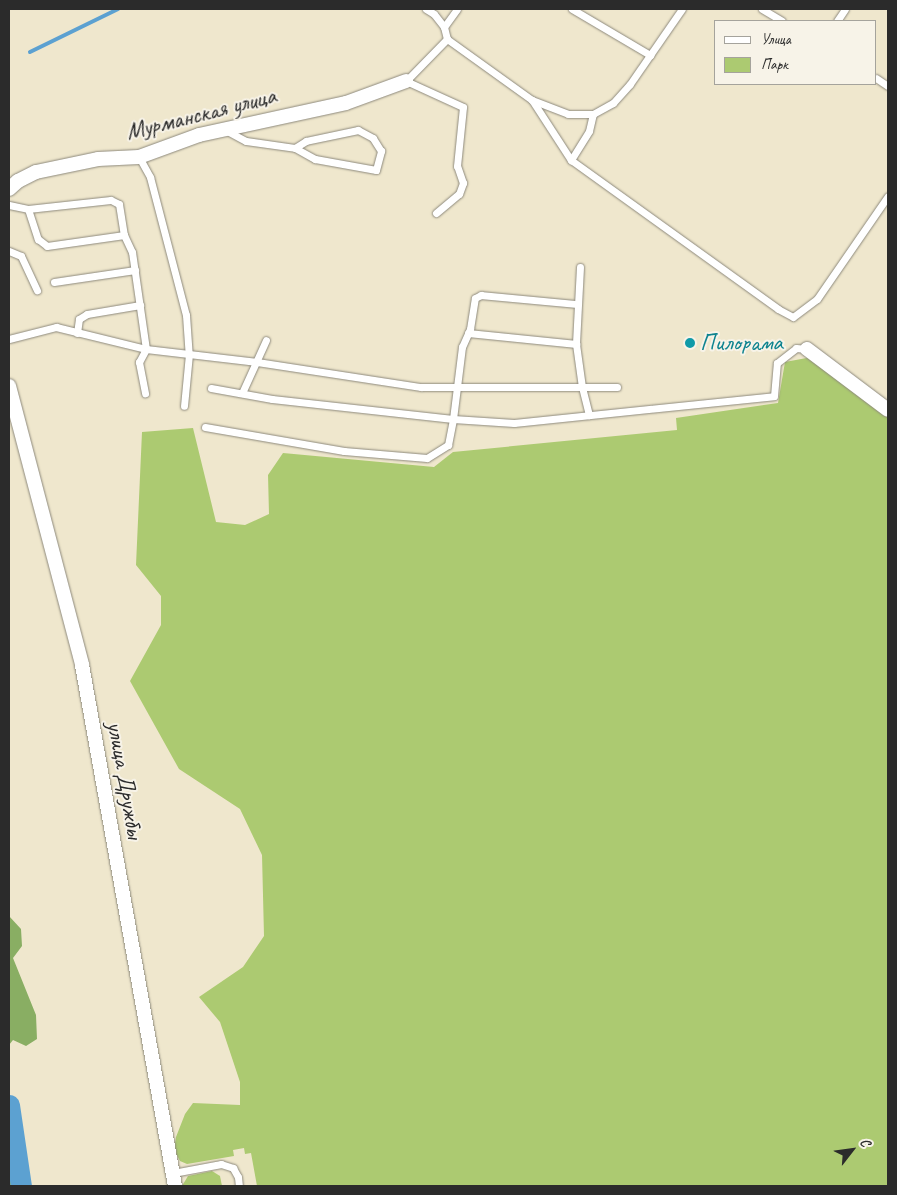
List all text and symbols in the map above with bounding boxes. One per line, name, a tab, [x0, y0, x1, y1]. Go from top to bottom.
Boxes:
legend	[714, 20, 877, 85]
text: Улица	[761, 30, 791, 49]
text: Парк	[761, 55, 788, 74]
street label: Мурманская улица	[122, 81, 280, 147]
place label: Пилорама	[700, 329, 783, 357]
marker: Пилорама	[684, 337, 696, 349]
street label: улица Дружбы	[101, 720, 149, 840]
north arrow	[827, 1125, 877, 1175]
text: С	[856, 1135, 875, 1149]

